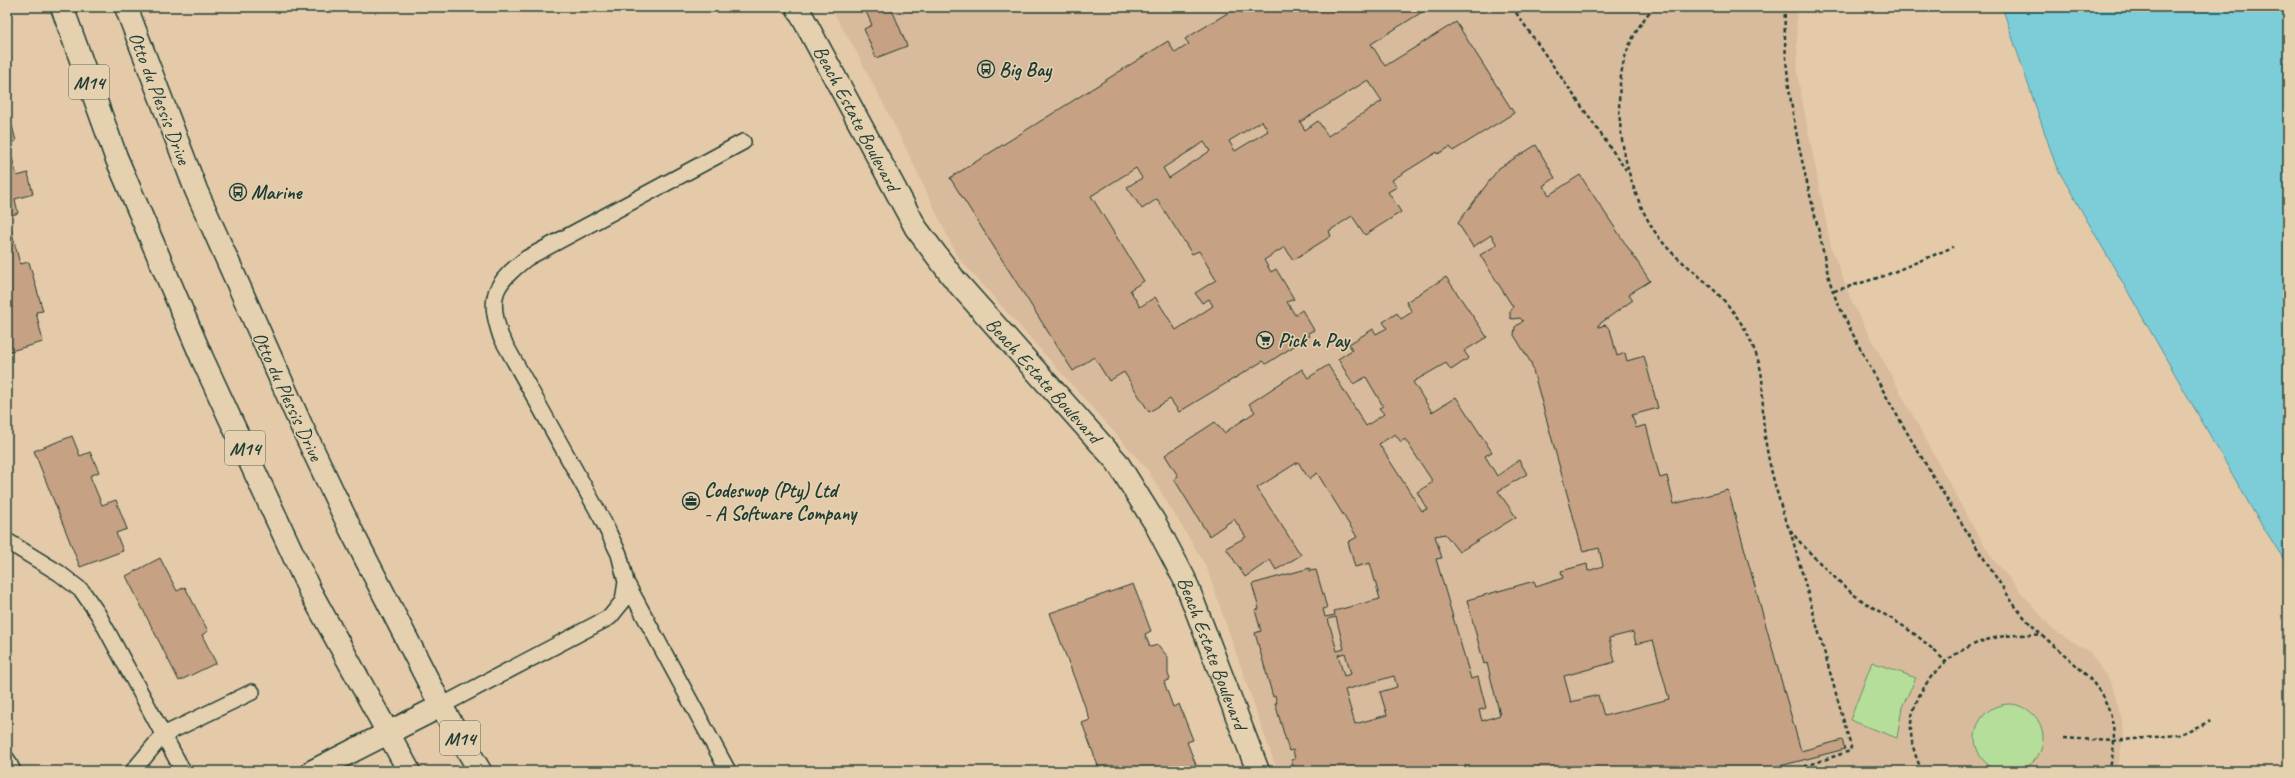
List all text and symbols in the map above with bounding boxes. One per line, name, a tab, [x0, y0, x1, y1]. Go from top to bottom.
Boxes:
street label: Otto du Plessis Drive	[123, 29, 197, 169]
street label: Beach Estate Boulevard	[808, 41, 907, 198]
place label: Big Bay	[999, 57, 1053, 83]
bus stop icon: Big Bay	[976, 59, 996, 79]
road number: M14	[69, 65, 109, 99]
place label: Marine	[251, 180, 303, 205]
bus stop icon: Marine	[228, 182, 248, 202]
street label: Beach Estate Boulevard	[980, 312, 1109, 451]
street label: Otto du Plessis Drive	[247, 328, 329, 466]
place label: Pick n Pay	[1278, 328, 1351, 353]
supermarket icon: Pick n Pay	[1255, 330, 1275, 350]
road number: M14	[225, 431, 265, 465]
place label: Codeswop (Pty) Ltd - A Software Company	[704, 478, 858, 526]
office icon: Codeswop (Pty) Ltd - A Software Company	[681, 491, 701, 511]
street label: Beach Estate Boulevard	[1172, 573, 1254, 736]
road number: M14	[440, 721, 480, 755]

